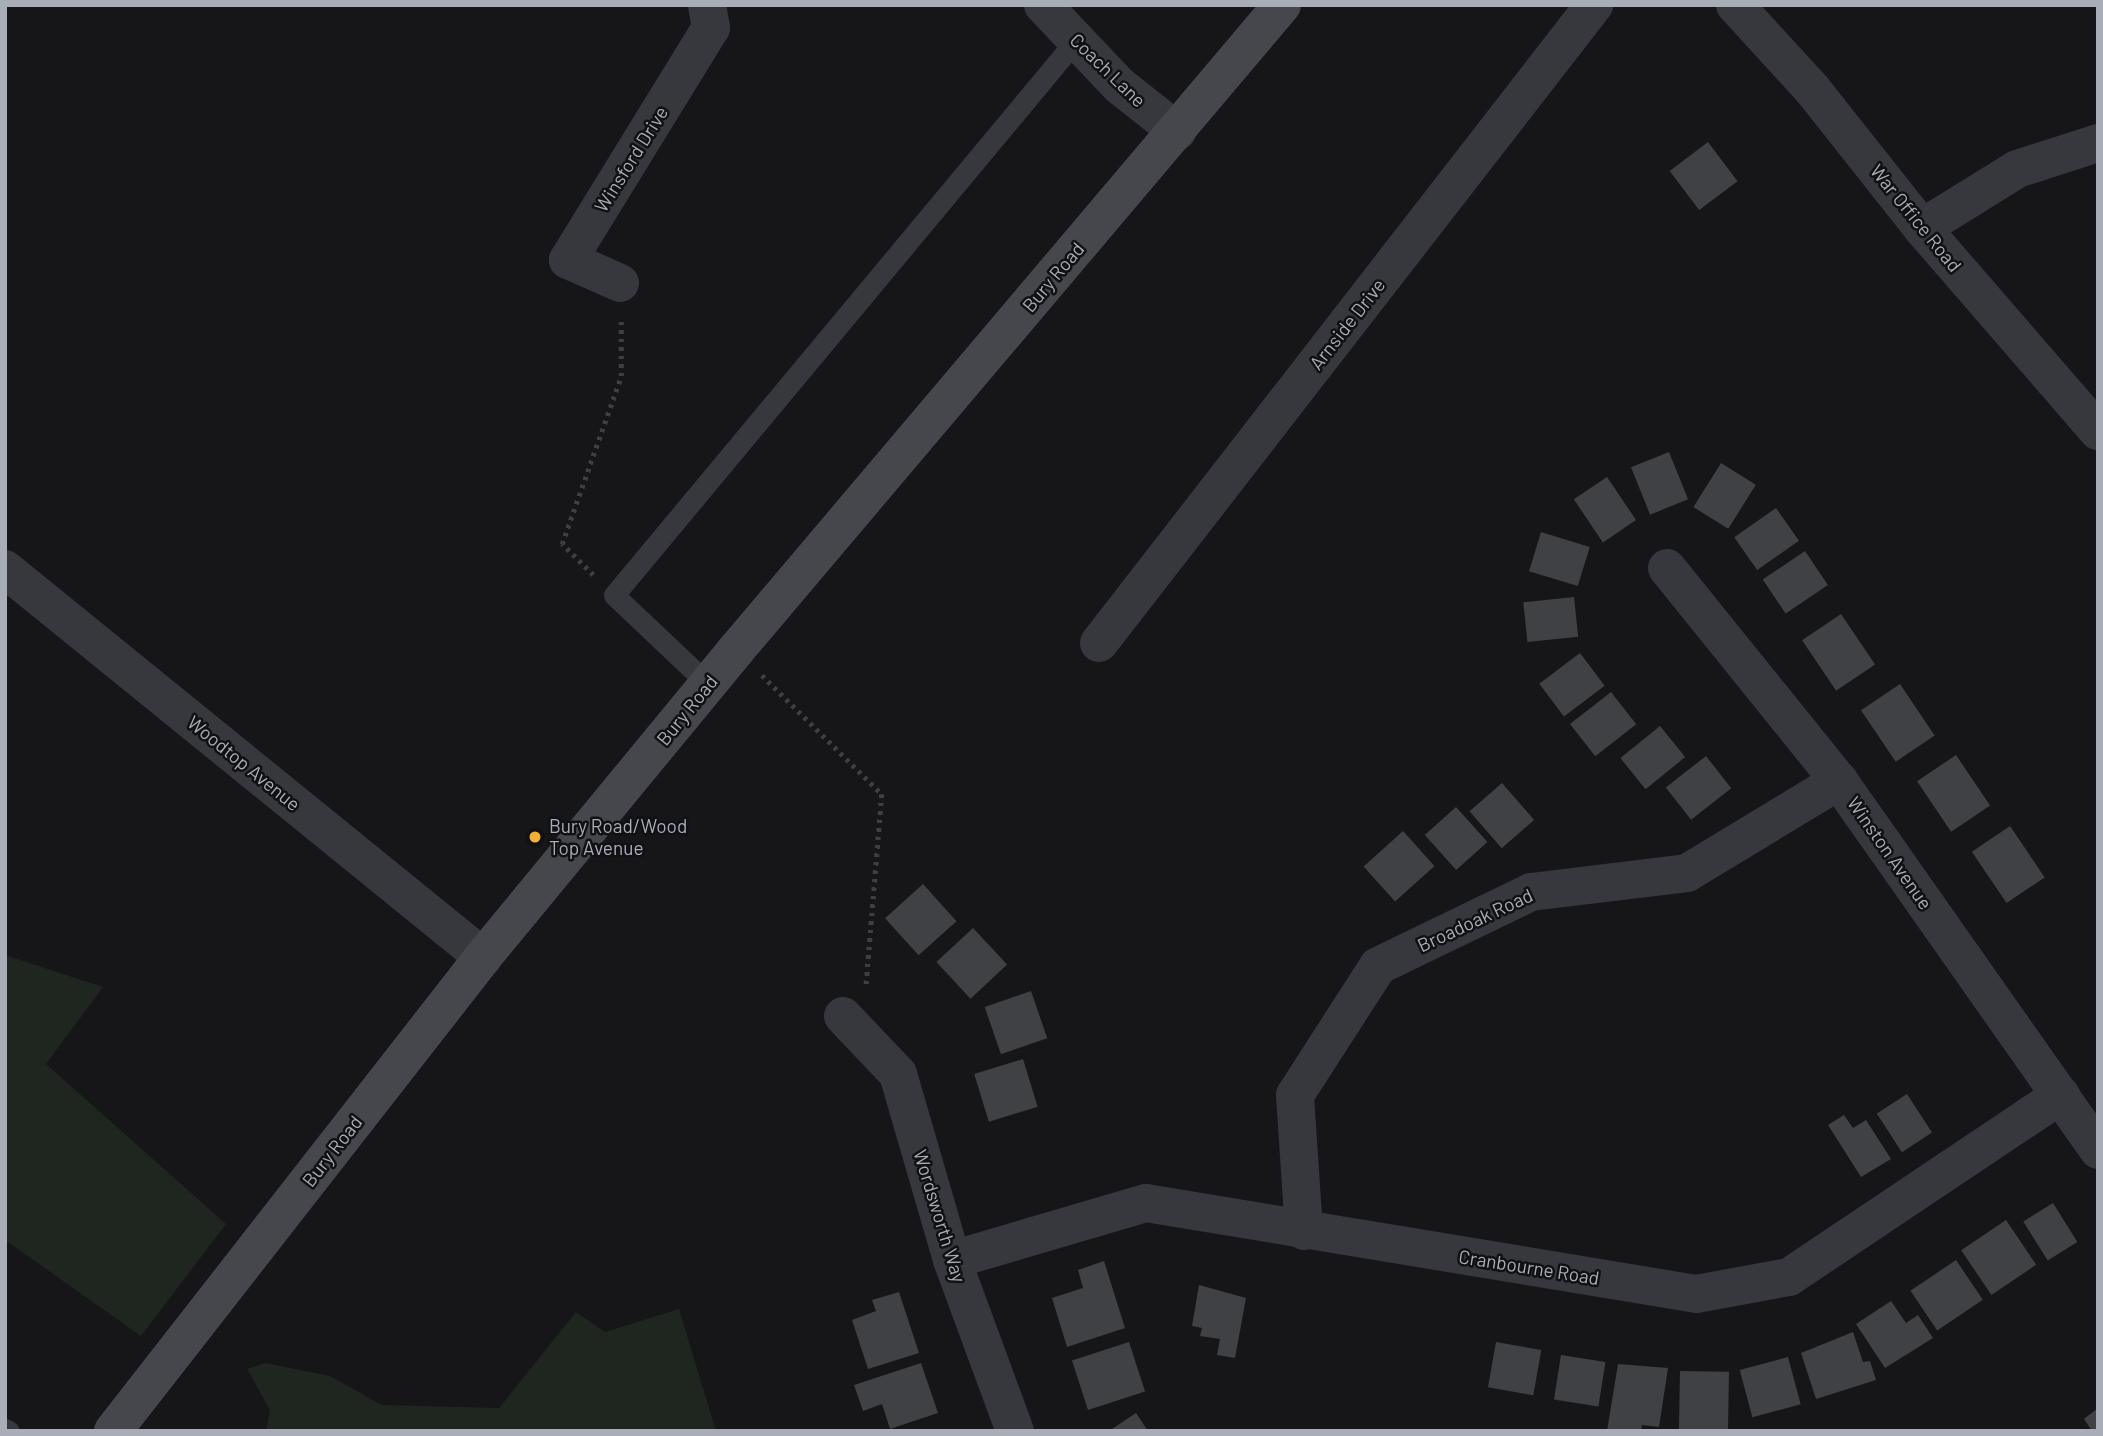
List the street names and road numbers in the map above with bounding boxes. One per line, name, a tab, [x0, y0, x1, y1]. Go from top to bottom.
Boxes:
street label: Coach Lane	[1065, 28, 1151, 112]
street label: Winsford Drive	[589, 102, 673, 216]
street label: War Office Road	[1866, 160, 1966, 276]
street label: Bury Road	[1017, 238, 1089, 316]
street label: Arnside Drive	[1304, 274, 1390, 374]
street label: Bury Road	[652, 670, 722, 750]
street label: Woodtop Avenue	[183, 711, 305, 815]
street label: Winston Avenue	[1843, 792, 1937, 914]
street label: Broadoak Road	[1414, 883, 1536, 957]
street label: Bury Road	[297, 1111, 367, 1191]
street label: Wordsworth Way	[909, 1147, 971, 1285]
street label: Cranbourne Road	[1457, 1245, 1601, 1289]

